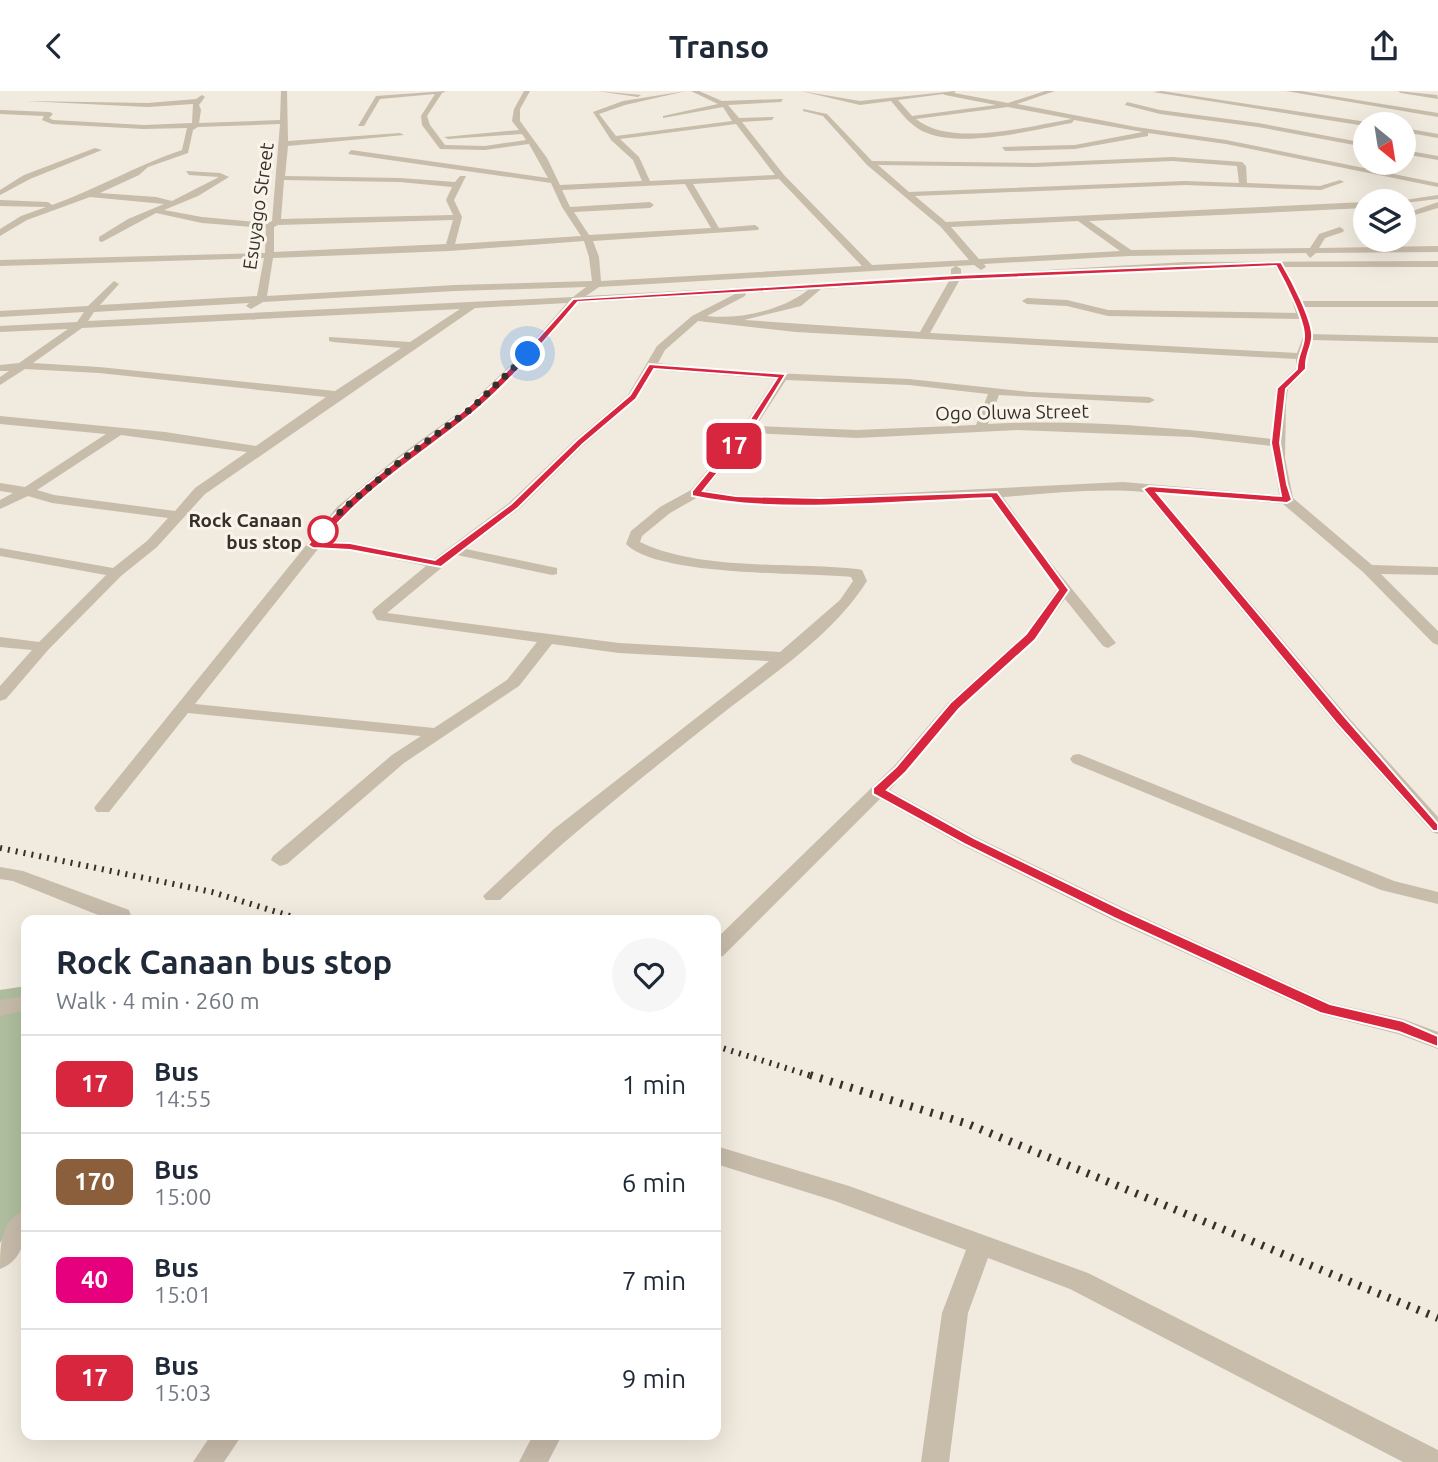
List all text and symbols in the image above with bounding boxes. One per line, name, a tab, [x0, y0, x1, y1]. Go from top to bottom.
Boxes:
icon: back	[35, 27, 73, 65]
icon: share	[1365, 27, 1403, 65]
text: Transo	[669, 28, 769, 64]
north arrow	[1353, 112, 1416, 175]
map controls	[1353, 112, 1416, 252]
street label: Esuyago Street	[238, 141, 278, 271]
button: layers	[1353, 189, 1416, 252]
your location	[510, 336, 545, 371]
street label: Ogo Oluwa Street	[935, 400, 1090, 424]
line badge: 17	[702, 423, 766, 469]
text: 17	[720, 432, 748, 459]
place label: Rock Canaan bus stop	[189, 509, 302, 553]
marker: Rock Canaan bus stop	[308, 516, 338, 546]
button: heart	[612, 938, 686, 1012]
text: Rock Canaan bus stop	[56, 943, 392, 980]
text: Walk · 4 min · 260 m	[56, 988, 260, 1013]
text: Bus	[154, 1057, 199, 1086]
text: 17	[81, 1070, 108, 1097]
text: 1 min	[622, 1070, 686, 1099]
text: 14:55	[154, 1086, 212, 1111]
text: Bus	[154, 1155, 199, 1184]
text: 170	[74, 1168, 115, 1195]
text: 6 min	[622, 1168, 686, 1197]
text: 15:00	[154, 1184, 212, 1209]
text: Bus	[154, 1253, 199, 1282]
text: 40	[81, 1266, 108, 1293]
text: 7 min	[622, 1266, 686, 1295]
text: 15:01	[154, 1282, 212, 1307]
text: Bus	[154, 1351, 199, 1380]
text: 17	[81, 1364, 108, 1391]
text: 9 min	[622, 1364, 686, 1393]
text: 15:03	[154, 1380, 212, 1405]

